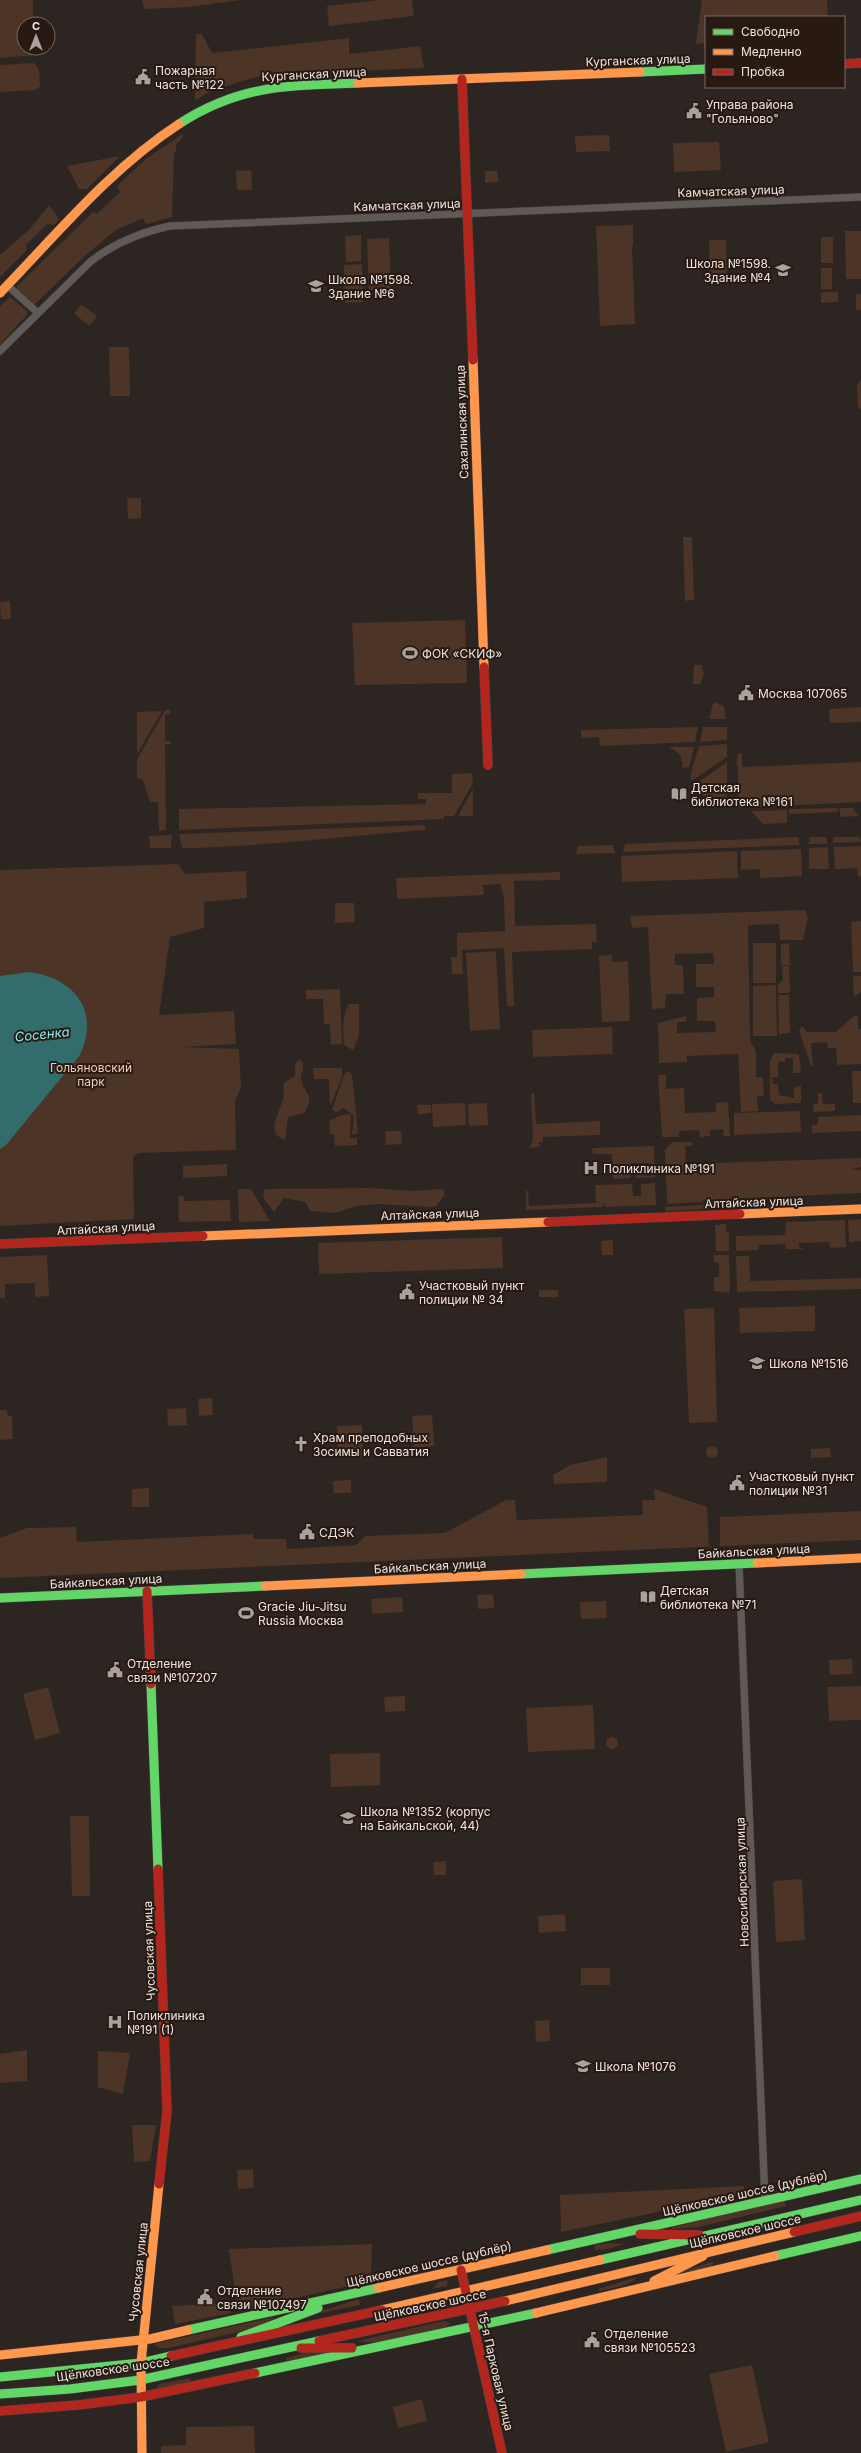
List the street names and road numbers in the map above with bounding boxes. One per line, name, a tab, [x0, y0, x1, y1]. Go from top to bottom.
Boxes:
street label: Курганская улица	[585, 51, 691, 69]
street label: Курганская улица	[261, 64, 367, 84]
street label: Камчатская улица	[677, 182, 785, 200]
street label: Камчатская улица	[353, 196, 461, 214]
street label: Сахалинская улица	[453, 365, 471, 479]
street label: Алтайская улица	[704, 1193, 804, 1211]
street label: Алтайская улица	[380, 1205, 480, 1223]
street label: Алтайская улица	[56, 1218, 156, 1238]
street label: Байкальская улица	[697, 1541, 811, 1561]
street label: Байкальская улица	[373, 1556, 487, 1576]
street label: Байкальская улица	[49, 1571, 163, 1591]
street label: Новосибирская улица	[732, 1817, 752, 1947]
street label: Чусовская улица	[140, 1901, 158, 2001]
street label: Щёлковское шоссе (дублёр)	[661, 2167, 829, 2219]
street label: Щёлковское шоссе	[688, 2211, 802, 2251]
street label: Чусовская улица	[125, 2221, 151, 2323]
street label: Щёлковское шоссе (дублёр)	[345, 2238, 513, 2290]
street label: Щёлковское шоссе	[373, 2286, 487, 2324]
street label: 15-я Парковая улица	[475, 2310, 517, 2432]
street label: Щёлковское шоссе	[55, 2354, 171, 2384]

